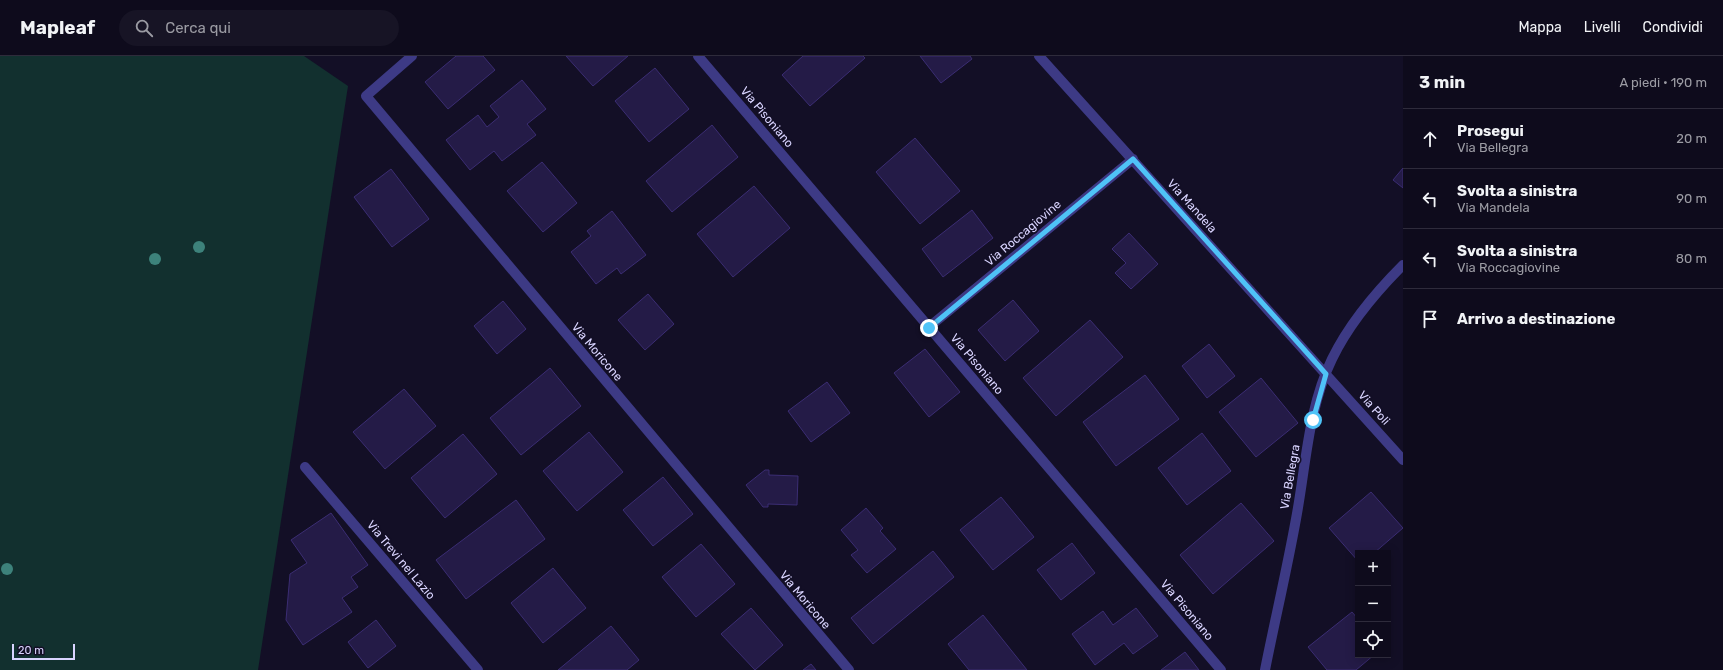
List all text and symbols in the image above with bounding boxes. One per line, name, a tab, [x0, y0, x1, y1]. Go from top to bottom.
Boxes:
search box	[119, 10, 399, 46]
text: Mapleaf	[20, 16, 95, 39]
icon: search	[133, 17, 155, 39]
text: Cerca qui	[165, 19, 231, 37]
text: Mappa	[1518, 19, 1562, 36]
text: Livelli	[1584, 19, 1621, 36]
text: Condividi	[1643, 19, 1703, 36]
text: 3 min	[1419, 72, 1465, 92]
text: A piedi · 190 m	[1619, 75, 1707, 90]
street label: Via Pisoniano	[738, 84, 796, 150]
text: Prosegui	[1457, 122, 1524, 140]
icon: ahead	[1419, 128, 1441, 150]
text: 20 m	[1676, 131, 1707, 146]
text: Via Bellegra	[1457, 140, 1528, 155]
street label: Via Mandela	[1164, 176, 1220, 236]
text: Svolta a sinistra	[1457, 182, 1577, 200]
icon: left	[1419, 188, 1441, 210]
text: 90 m	[1676, 191, 1707, 206]
street label: Via Roccagiovine	[982, 197, 1064, 269]
text: Via Mandela	[1457, 200, 1530, 215]
text: Svolta a sinistra	[1457, 242, 1577, 260]
icon: left	[1419, 248, 1441, 270]
text: 80 m	[1676, 251, 1707, 266]
text: Via Roccagiovine	[1457, 260, 1560, 275]
icon: arrive	[1419, 308, 1441, 330]
text: Arrivo a destinazione	[1457, 310, 1615, 328]
route end	[920, 319, 938, 337]
street label: Via Moricone	[569, 320, 626, 384]
street label: Via Pisoniano	[948, 331, 1006, 397]
street label: Via Poli	[1355, 388, 1393, 428]
route start	[1304, 411, 1322, 429]
street label: Via Bellegra	[1277, 443, 1303, 511]
street label: Via Trevi nel Lazio	[364, 518, 438, 602]
map controls	[1355, 550, 1391, 658]
button: +	[1355, 550, 1391, 586]
street label: Via Moricone	[777, 568, 834, 632]
street label: Via Pisoniano	[1158, 577, 1216, 643]
button: −	[1355, 586, 1391, 622]
button: locate	[1355, 622, 1391, 658]
scale bar	[12, 642, 75, 661]
text: 20 m	[18, 644, 44, 657]

